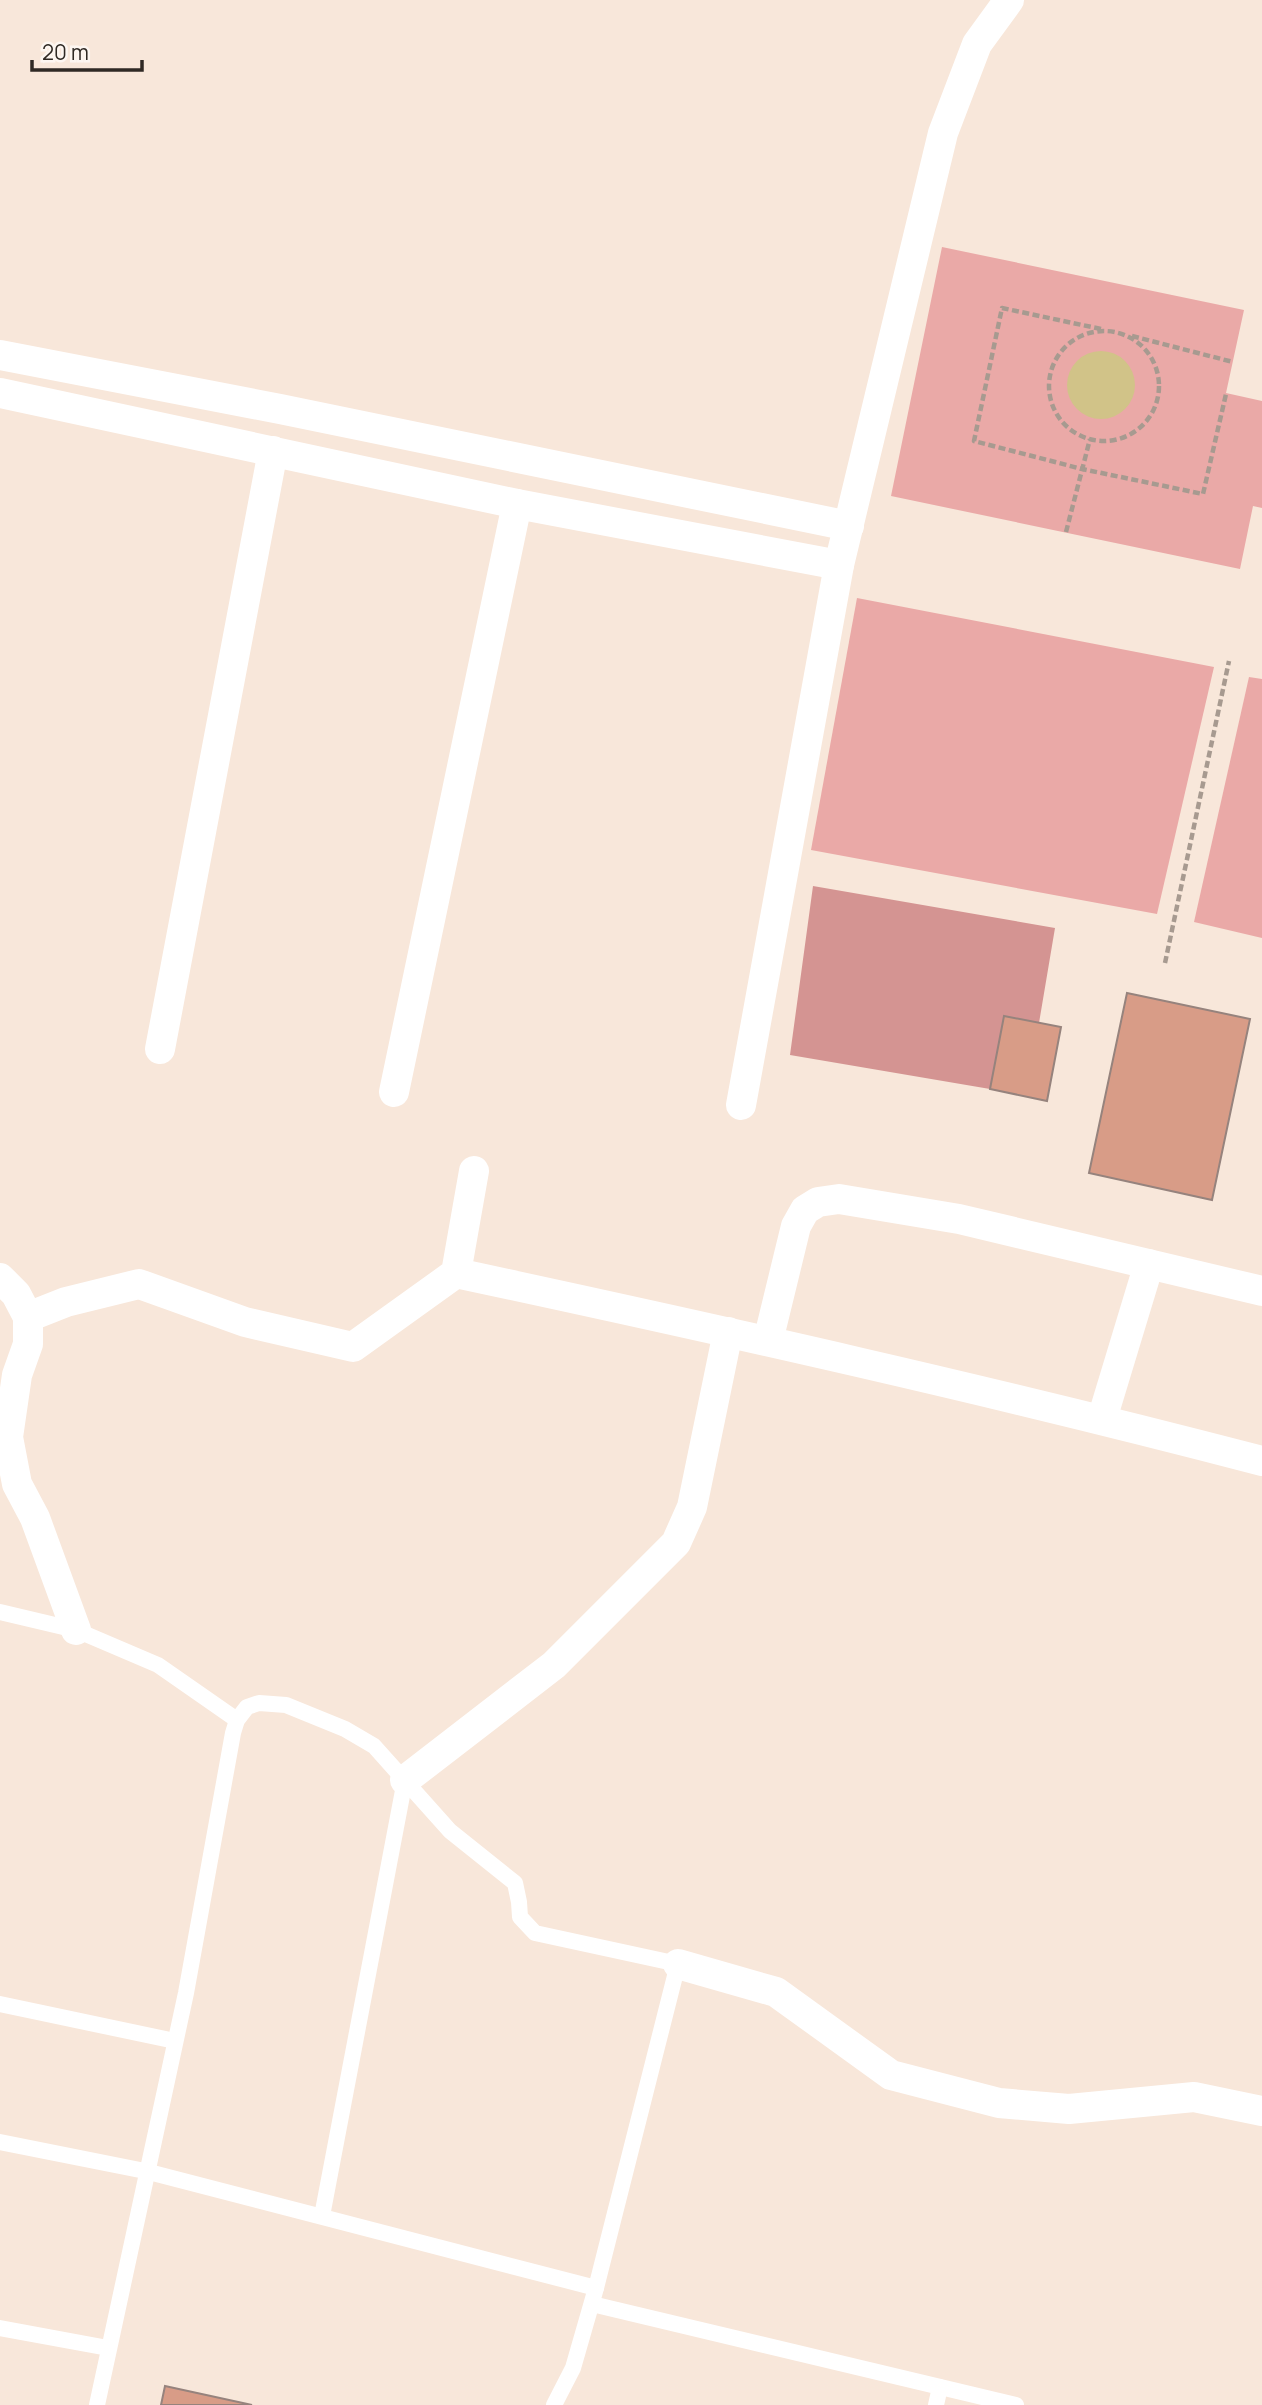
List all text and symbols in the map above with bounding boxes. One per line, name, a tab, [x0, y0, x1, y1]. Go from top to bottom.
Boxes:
scale bar	[32, 28, 142, 72]
text: 20 m	[42, 38, 89, 66]

